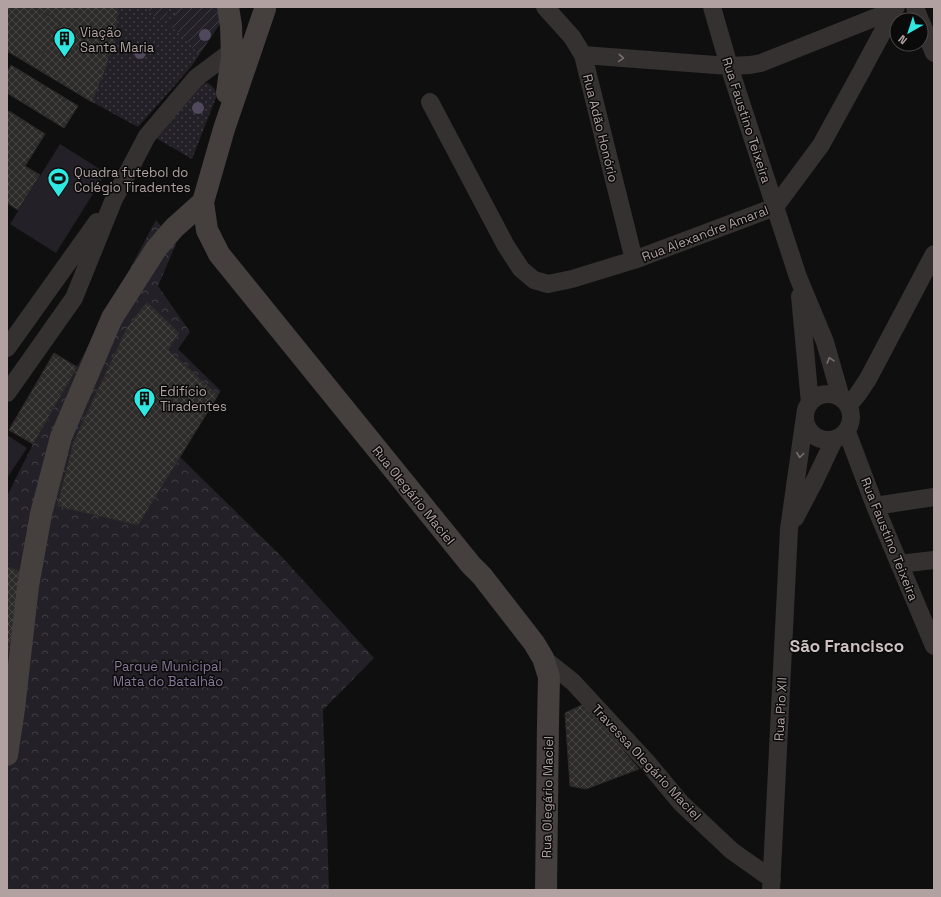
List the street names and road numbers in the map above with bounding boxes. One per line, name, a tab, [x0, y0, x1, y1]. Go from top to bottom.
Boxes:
street label: Rua Faustino Teixeira	[718, 55, 775, 186]
street label: Rua Adão Honório	[579, 72, 622, 184]
street label: Rua Alexandre Amaral	[639, 201, 771, 266]
street label: Rua Olegário Maciel	[369, 442, 459, 548]
street label: Rua Faustino Teixeira	[857, 475, 922, 604]
street label: Rua Pio XII	[770, 677, 791, 741]
street label: Travessa Olegário Maciel	[588, 701, 705, 824]
street label: Rua Olegário Maciel	[538, 736, 557, 858]

